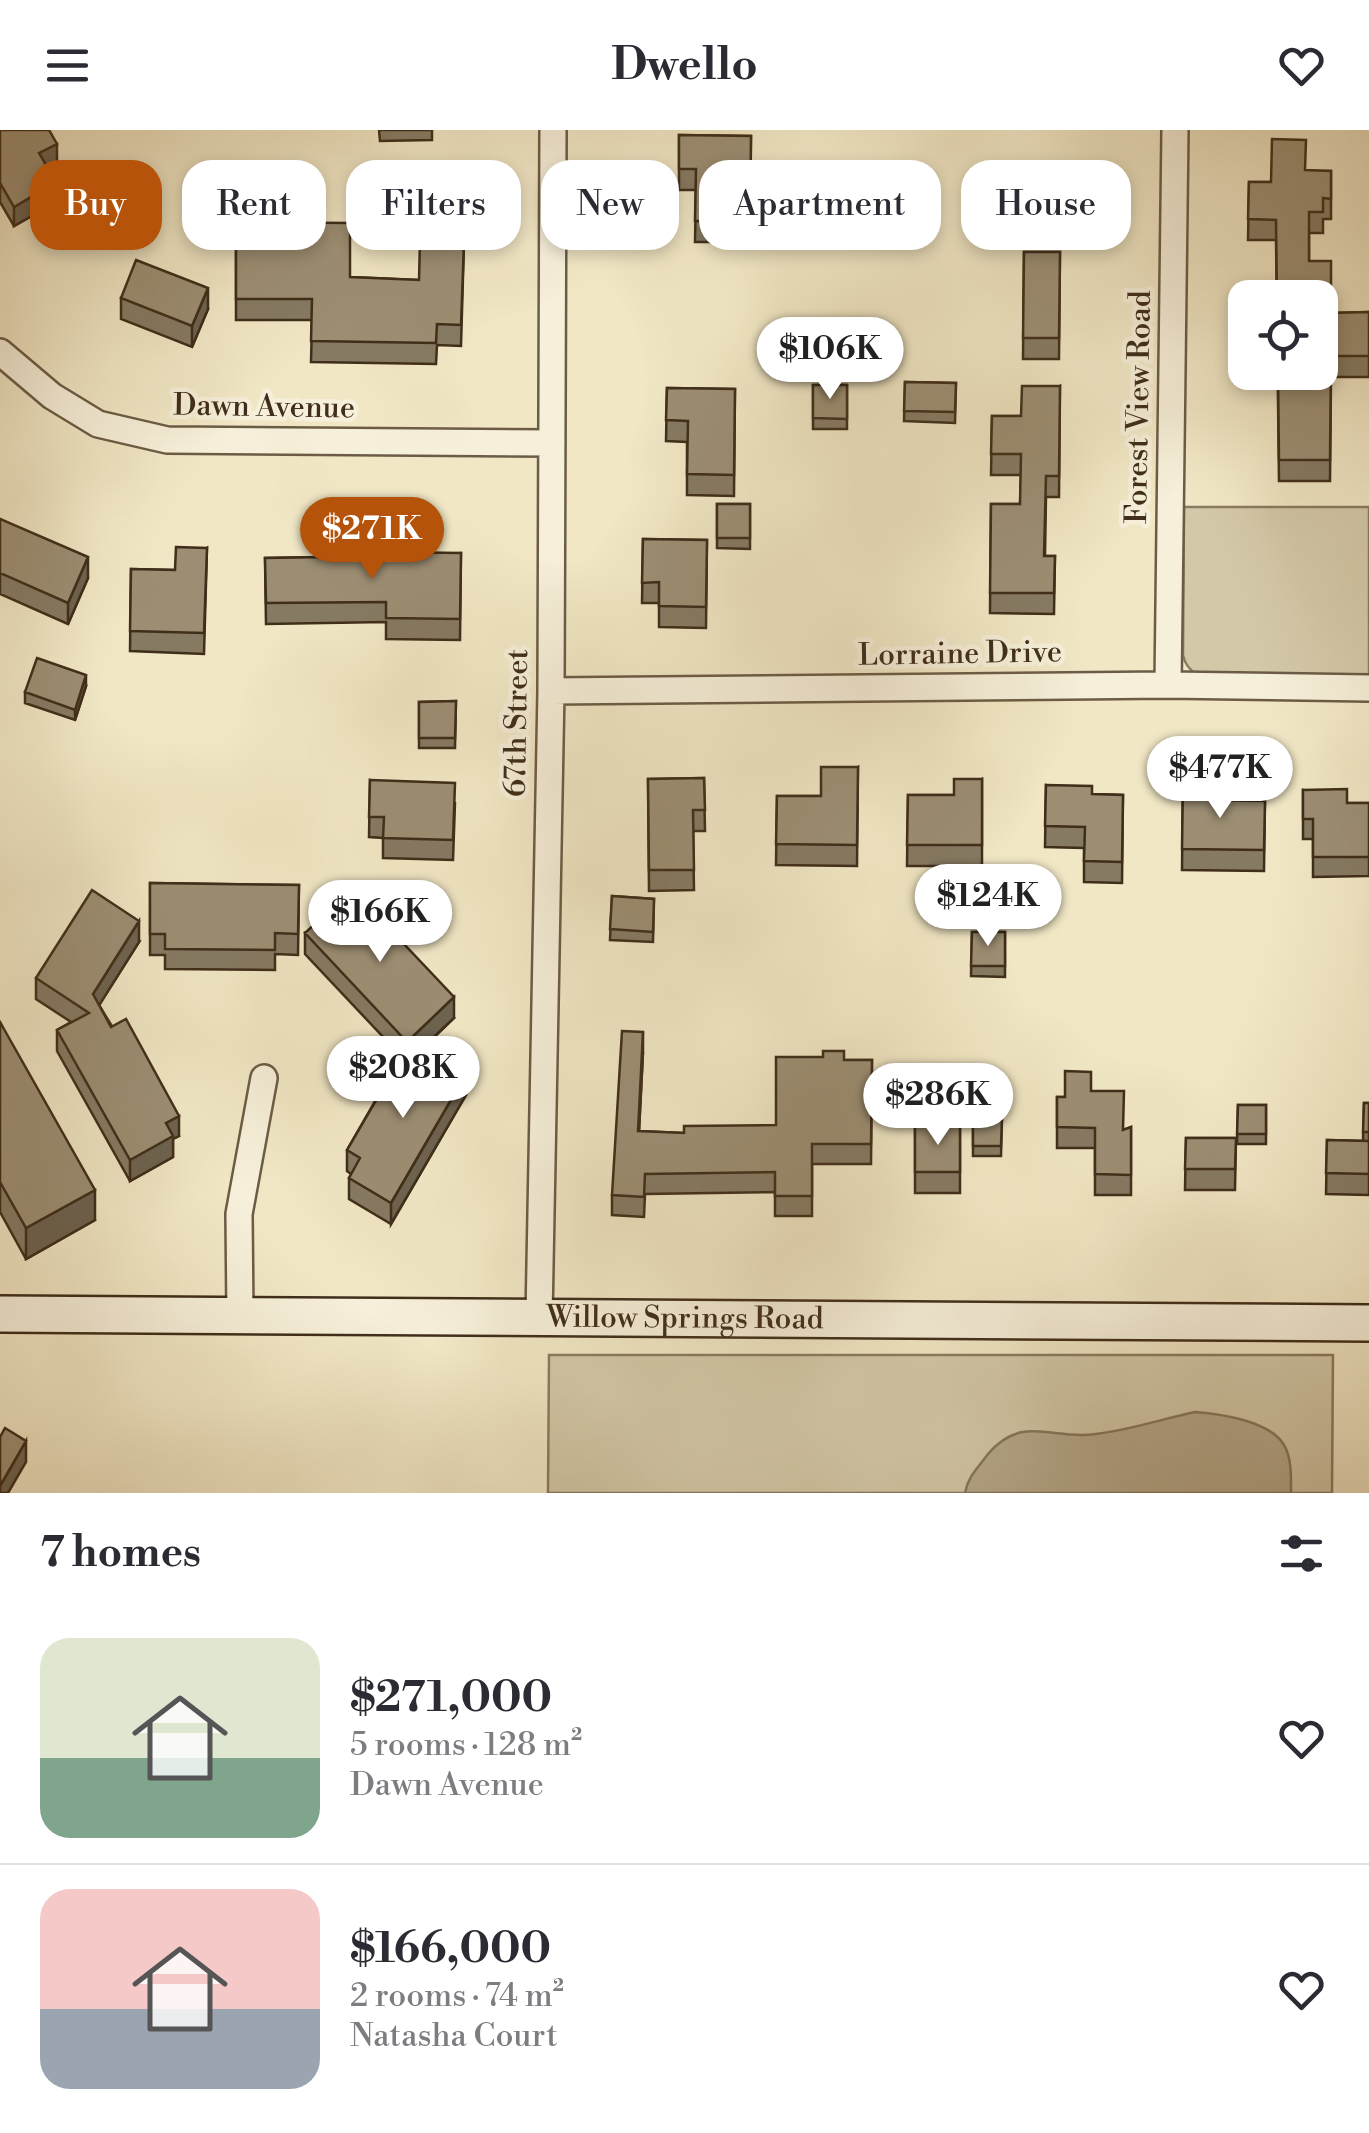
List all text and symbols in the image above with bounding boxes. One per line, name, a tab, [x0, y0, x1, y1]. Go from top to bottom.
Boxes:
text: Dwello	[611, 37, 758, 94]
icon: menu	[40, 38, 95, 93]
icon: heart	[1274, 38, 1329, 93]
chip: Buy	[30, 160, 162, 250]
chip: Rent	[182, 160, 326, 250]
chip: Filters	[346, 160, 521, 250]
chip: New	[541, 160, 679, 250]
chip: Apartment	[699, 160, 941, 250]
chip: House	[961, 160, 1131, 250]
map controls	[1228, 280, 1338, 390]
button: locate	[1228, 280, 1338, 390]
street label: Forest View Road	[1118, 290, 1160, 524]
pin: $106K	[760, 317, 900, 402]
text: $106K	[779, 329, 881, 369]
street label: Dawn Avenue	[173, 386, 355, 428]
pin: $271K	[302, 497, 442, 582]
text: $271K	[322, 509, 422, 549]
street label: Lorraine Drive	[858, 633, 1062, 675]
street label: 67th Street	[497, 648, 537, 797]
pin: $477K	[1150, 736, 1290, 821]
text: $477K	[1169, 748, 1271, 788]
pin: $124K	[918, 864, 1058, 949]
text: $124K	[937, 876, 1039, 916]
pin: $166K	[310, 880, 450, 965]
text: $166K	[330, 892, 430, 932]
pin: $208K	[333, 1036, 473, 1121]
text: $208K	[349, 1048, 457, 1088]
pin: $286K	[868, 1063, 1008, 1148]
text: $286K	[885, 1075, 991, 1115]
street label: Willow Springs Road	[545, 1299, 824, 1338]
icon: filters	[1274, 1526, 1329, 1581]
text: 7 homes	[40, 1527, 201, 1580]
text: $271,000	[350, 1672, 552, 1725]
icon: home	[120, 1678, 240, 1798]
icon: heart	[1274, 1711, 1329, 1766]
text: 5 rooms · 128 m²	[350, 1725, 582, 1765]
text: Dawn Avenue	[350, 1765, 544, 1805]
text: $166,000	[350, 1923, 551, 1976]
icon: home	[120, 1929, 240, 2049]
icon: heart	[1274, 1962, 1329, 2017]
text: 2 rooms · 74 m²	[350, 1976, 564, 2016]
text: Natasha Court	[350, 2016, 558, 2056]

